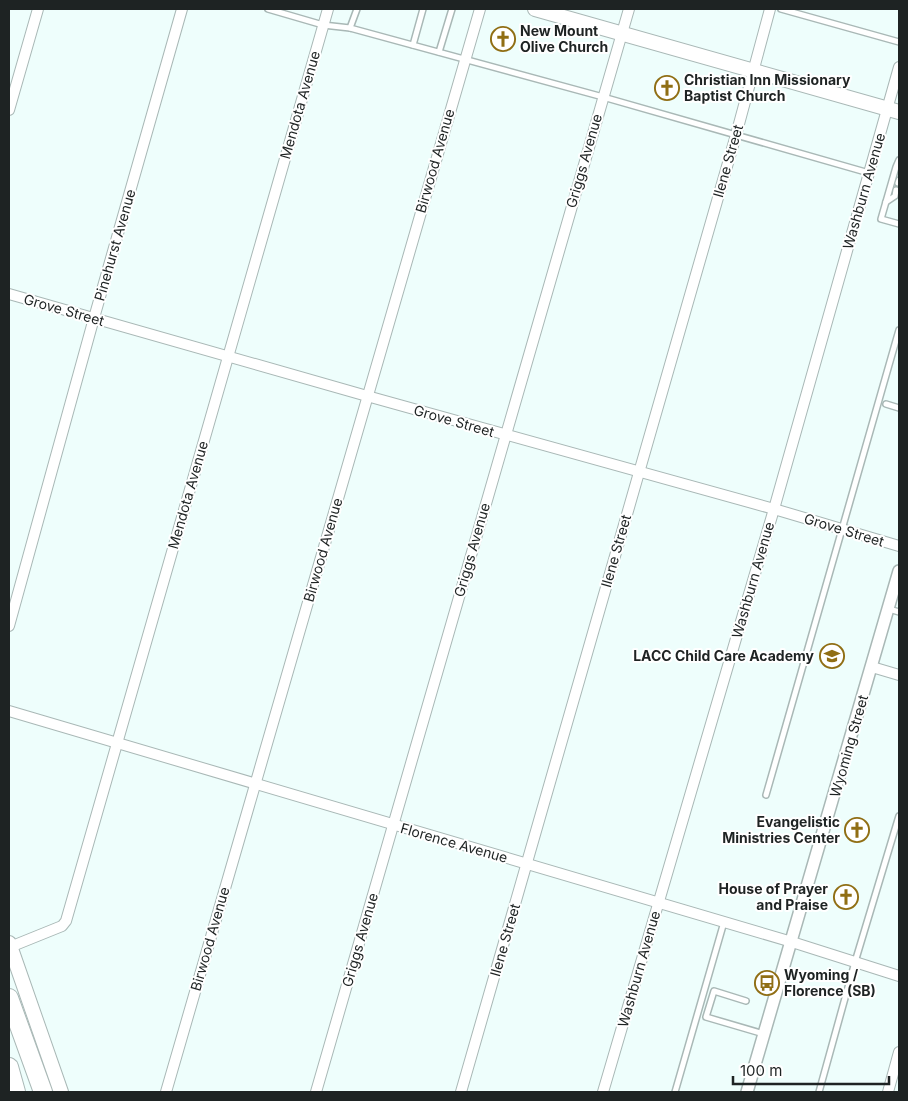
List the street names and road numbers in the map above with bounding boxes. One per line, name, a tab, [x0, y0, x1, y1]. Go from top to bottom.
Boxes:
street label: Mendota Avenue	[276, 49, 323, 161]
street label: Birwood Avenue	[412, 107, 458, 215]
street label: Griggs Avenue	[562, 112, 605, 210]
street label: Ilene Street	[709, 122, 746, 199]
street label: Washburn Avenue	[839, 131, 888, 251]
street label: Pinehurst Avenue	[90, 187, 139, 303]
street label: Grove Street	[22, 290, 107, 329]
street label: Grove Street	[412, 401, 497, 440]
street label: Mendota Avenue	[164, 439, 211, 551]
street label: Birwood Avenue	[300, 496, 346, 604]
street label: Griggs Avenue	[450, 501, 493, 599]
street label: Grove Street	[802, 509, 887, 550]
street label: Ilene Street	[597, 512, 634, 589]
street label: Washburn Avenue	[728, 520, 777, 640]
street label: Wyoming Street	[826, 692, 871, 799]
street label: Florence Avenue	[399, 819, 510, 866]
street label: Birwood Avenue	[187, 885, 233, 993]
street label: Griggs Avenue	[338, 891, 381, 989]
street label: Ilene Street	[486, 901, 523, 978]
street label: Washburn Avenue	[614, 909, 663, 1029]

